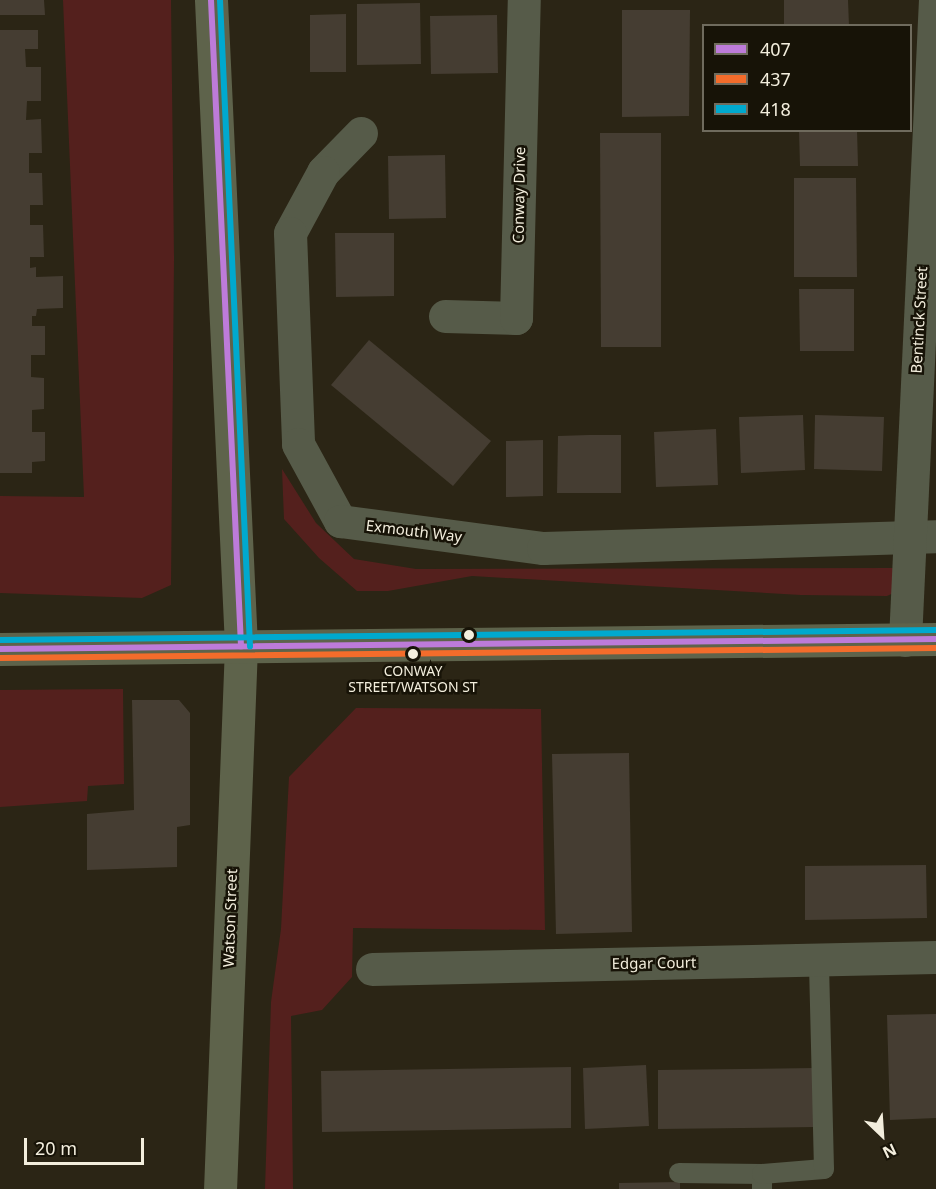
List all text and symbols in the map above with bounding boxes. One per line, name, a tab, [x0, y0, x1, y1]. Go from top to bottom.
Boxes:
legend	[702, 24, 912, 132]
text: 407	[760, 37, 791, 61]
text: 437	[760, 67, 791, 91]
text: 418	[760, 97, 791, 121]
street label: Conway Drive	[509, 147, 529, 243]
street label: Bentinck Street	[907, 266, 931, 374]
street label: Exmouth Way	[365, 516, 463, 546]
unlabelled marker	[463, 629, 475, 641]
marker: CONWAY STREET/WATSON ST	[407, 648, 419, 660]
place label: CONWAY STREET/WATSON ST	[348, 663, 478, 696]
street label: Watson Street	[219, 868, 241, 968]
street label: Edgar Court	[611, 953, 697, 973]
north arrow	[852, 1105, 912, 1165]
scale bar	[27, 1126, 147, 1164]
text: 20 m	[35, 1136, 77, 1160]
text: N	[879, 1139, 900, 1164]

